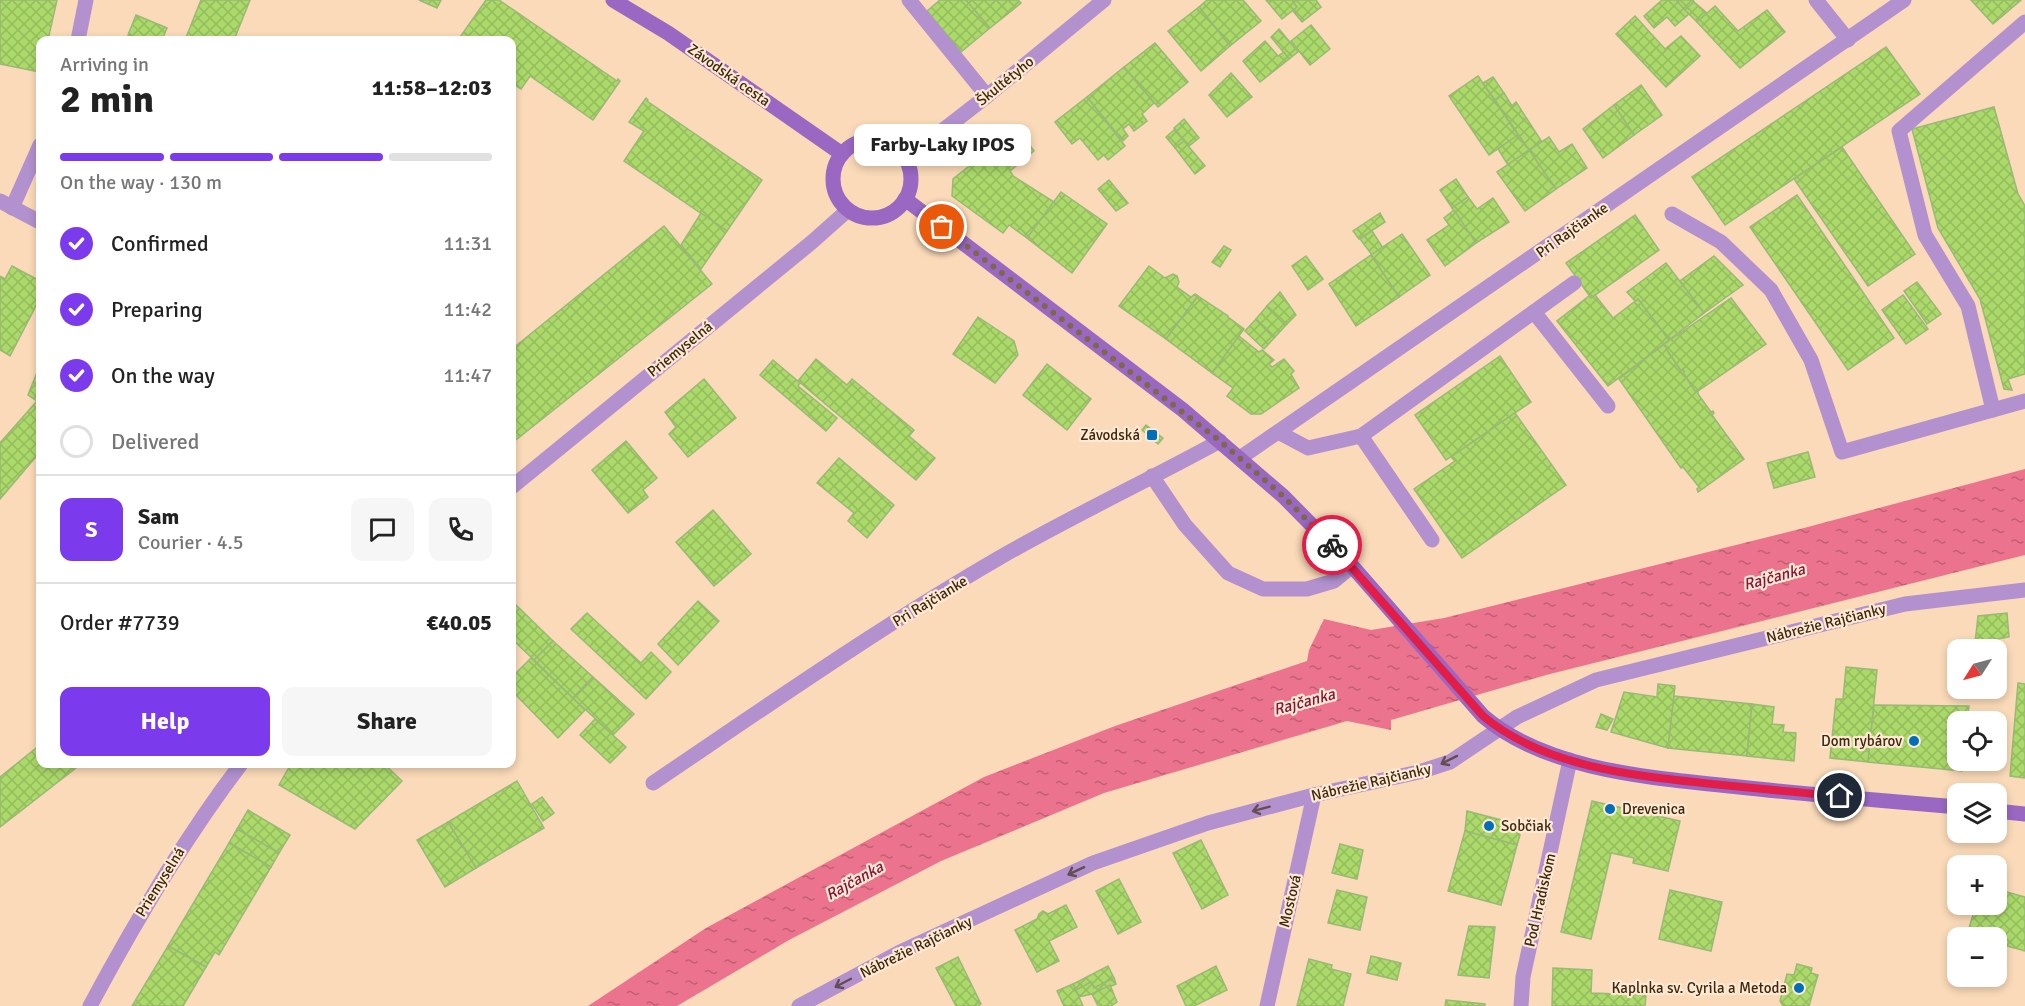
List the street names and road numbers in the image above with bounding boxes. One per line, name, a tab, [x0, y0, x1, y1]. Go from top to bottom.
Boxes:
street label: Závodská cesta	[684, 40, 774, 110]
street label: Škultétyho	[972, 51, 1038, 110]
street label: Pri Rajčianke	[1532, 199, 1612, 261]
street label: Priemyselná	[644, 317, 716, 381]
street label: Pri Rajčianke	[889, 572, 971, 630]
street label: Nábrežie Rajčianky	[1764, 599, 1888, 647]
street label: Nábrežie Rajčianky	[1309, 759, 1433, 805]
street label: Priemyselná	[132, 844, 188, 920]
street label: Pod Hradiskom	[1520, 851, 1560, 949]
street label: Mostová	[1275, 873, 1305, 929]
street label: Nábrežie Rajčianky	[857, 912, 975, 982]

